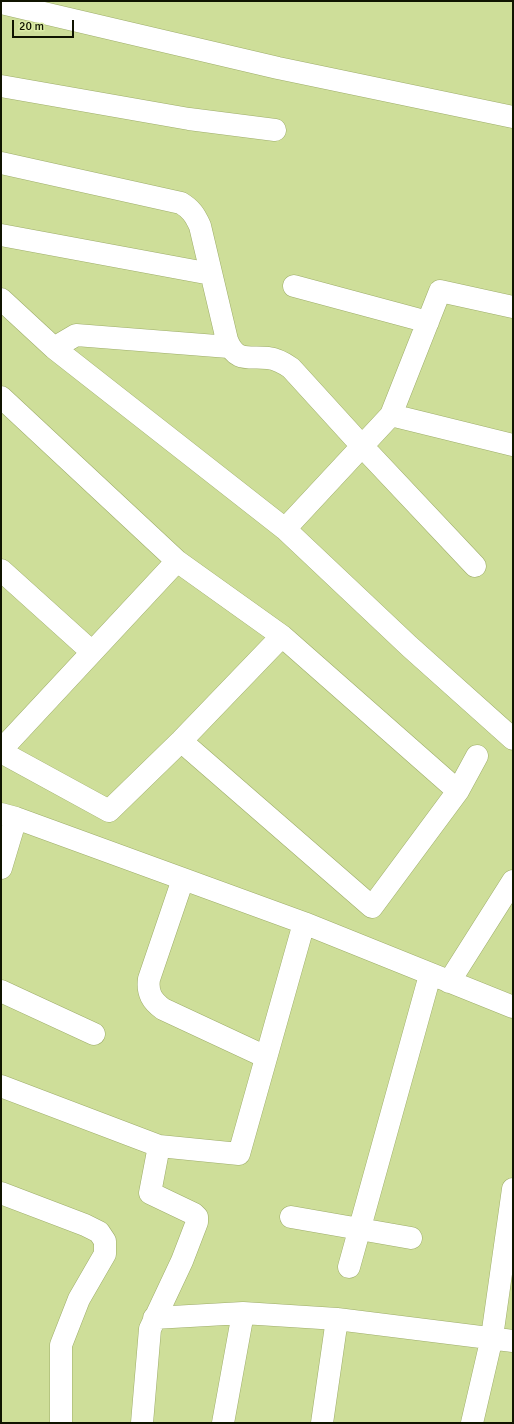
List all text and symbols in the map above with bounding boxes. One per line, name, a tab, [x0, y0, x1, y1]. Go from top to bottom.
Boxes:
scale bar	[14, 12, 76, 38]
text: 20 m	[19, 19, 44, 34]

